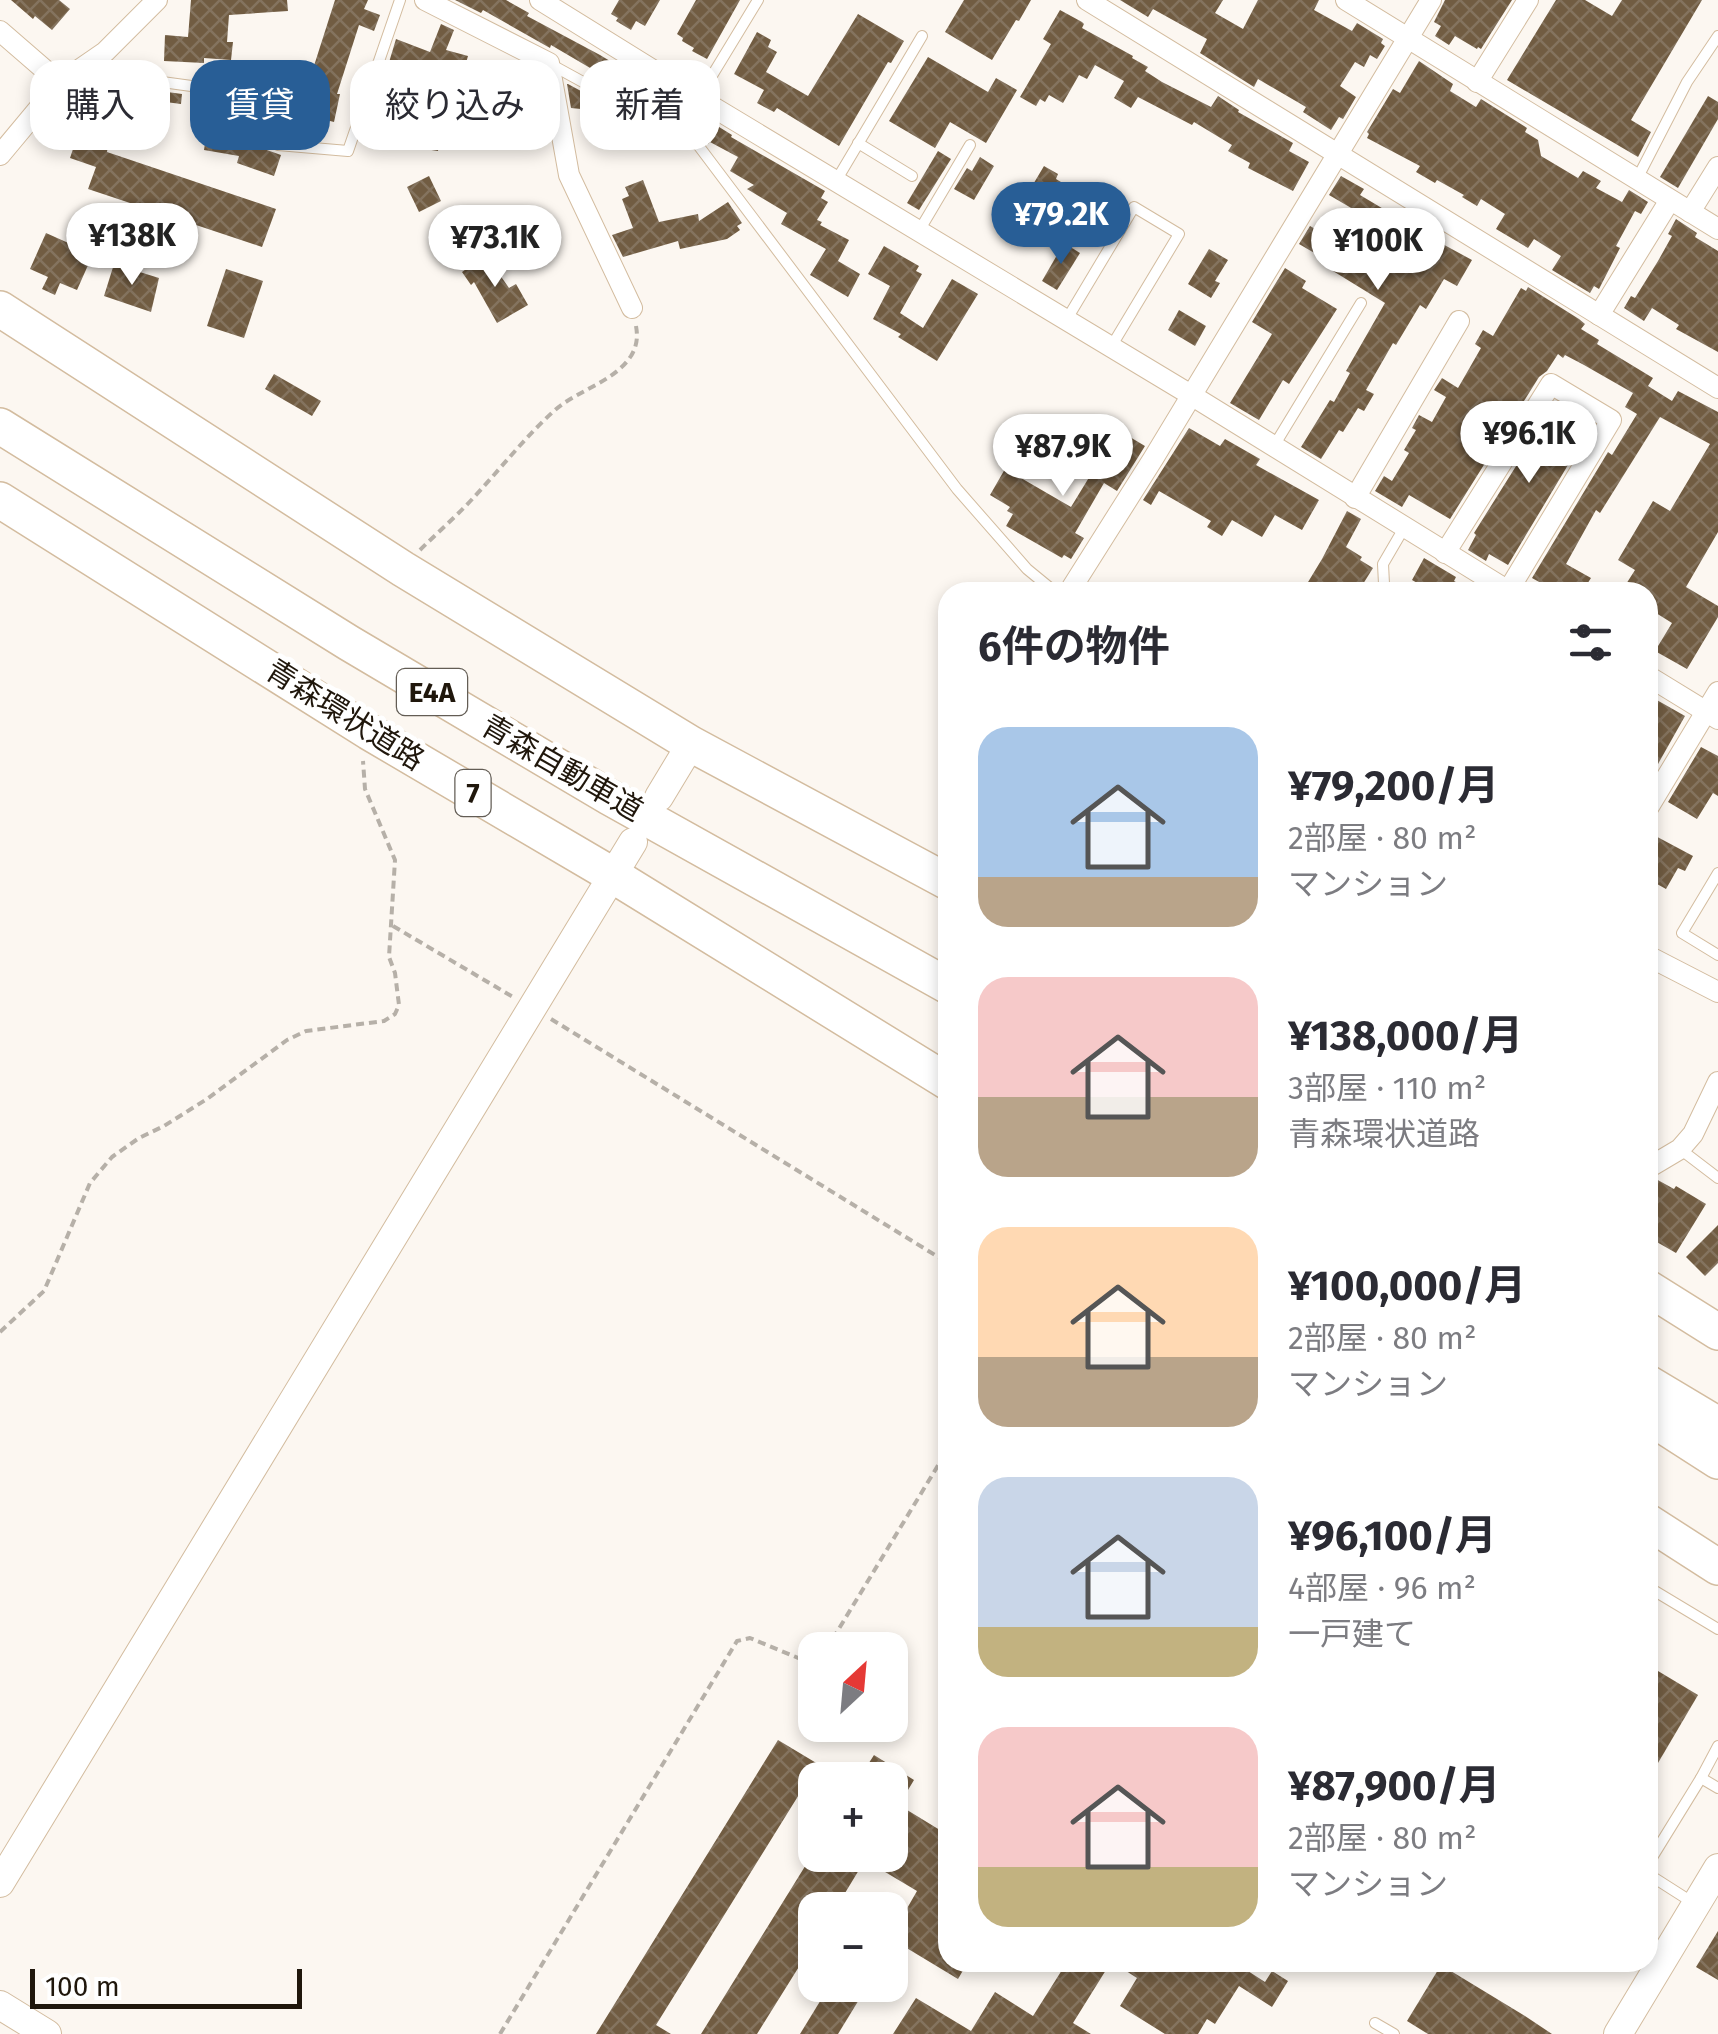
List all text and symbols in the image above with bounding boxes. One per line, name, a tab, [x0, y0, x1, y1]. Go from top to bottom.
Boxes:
chip: 購入	[30, 60, 170, 150]
chip: 賃貸	[190, 60, 330, 150]
chip: 絞り込み	[350, 60, 560, 150]
chip: 新着	[580, 60, 720, 150]
pin: ¥79.2K	[980, 182, 1142, 267]
text: ¥79.2K	[1013, 195, 1109, 233]
pin: ¥138K	[62, 203, 202, 288]
pin: ¥73.1K	[414, 205, 576, 290]
pin: ¥100K	[1308, 208, 1448, 293]
text: ¥138K	[88, 216, 176, 254]
text: ¥73.1K	[450, 218, 540, 256]
text: ¥100K	[1333, 221, 1423, 259]
pin: ¥96.1K	[1448, 401, 1610, 486]
pin: ¥87.9K	[982, 414, 1144, 499]
text: ¥96.1K	[1482, 414, 1576, 452]
text: ¥87.9K	[1015, 427, 1111, 465]
icon: filters	[1563, 615, 1618, 670]
text: 6件の物件	[978, 622, 1170, 672]
street label: 青森環状道路	[259, 652, 431, 778]
road number: E4A	[397, 669, 467, 715]
street label: 青森自動車道	[475, 707, 649, 829]
text: ¥79,200/月	[1288, 761, 1499, 811]
icon: home	[1058, 767, 1178, 887]
road number: 7	[456, 770, 490, 816]
text: 2部屋 · 80 m²	[1288, 819, 1477, 857]
text: マンション	[1288, 865, 1448, 903]
text: ¥138,000/月	[1288, 1011, 1523, 1061]
icon: home	[1058, 1017, 1178, 1137]
text: 3部屋 · 110 m²	[1288, 1069, 1486, 1107]
text: 青森環状道路	[1288, 1115, 1480, 1153]
text: ¥100,000/月	[1288, 1261, 1526, 1311]
icon: home	[1058, 1267, 1178, 1387]
text: 2部屋 · 80 m²	[1288, 1319, 1477, 1357]
text: マンション	[1288, 1365, 1448, 1403]
text: ¥96,100/月	[1288, 1511, 1497, 1561]
icon: home	[1058, 1517, 1178, 1637]
text: 4部屋 · 96 m²	[1288, 1569, 1476, 1607]
text: 一戸建て	[1288, 1615, 1416, 1653]
north arrow	[798, 1632, 908, 1742]
map controls	[798, 1632, 908, 2002]
text: ¥87,900/月	[1288, 1761, 1501, 1811]
button: +	[798, 1762, 908, 1872]
icon: home	[1058, 1767, 1178, 1887]
text: 2部屋 · 80 m²	[1288, 1819, 1477, 1857]
text: マンション	[1288, 1865, 1448, 1903]
button: −	[798, 1892, 908, 2002]
scale bar	[30, 1964, 302, 2008]
text: 100 m	[45, 1970, 120, 2003]

